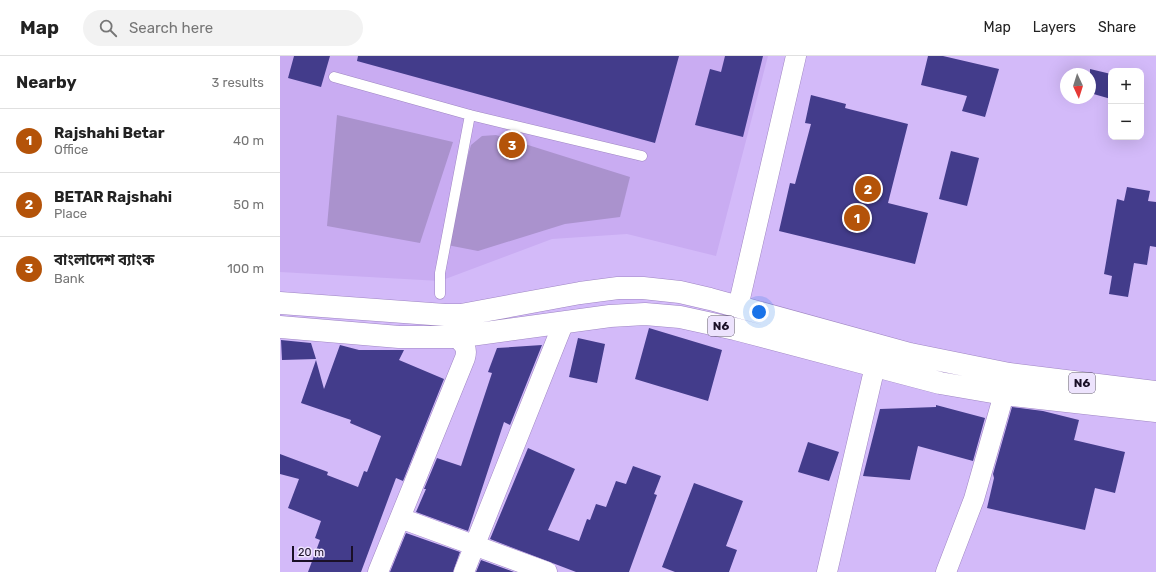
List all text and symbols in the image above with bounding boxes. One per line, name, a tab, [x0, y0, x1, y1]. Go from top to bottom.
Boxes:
search box	[83, 10, 363, 46]
text: Map	[20, 16, 59, 39]
icon: search	[97, 17, 119, 39]
text: Search here	[129, 19, 213, 37]
text: Map	[984, 19, 1011, 36]
text: Layers	[1033, 19, 1076, 36]
text: Share	[1098, 19, 1136, 36]
north arrow	[1060, 68, 1096, 104]
map controls	[1108, 68, 1144, 140]
button: +	[1108, 68, 1144, 104]
text: Nearby	[16, 72, 77, 92]
text: 3 results	[212, 75, 264, 90]
button: −	[1108, 104, 1144, 140]
text: Rajshahi Betar	[54, 124, 165, 142]
pin: 3	[499, 130, 525, 160]
text: 1	[26, 133, 32, 148]
text: 40 m	[233, 133, 264, 148]
text: Office	[54, 142, 88, 157]
pin: 2	[855, 174, 881, 204]
text: BETAR Rajshahi	[54, 188, 172, 206]
text: 2	[25, 197, 33, 212]
text: 50 m	[233, 197, 264, 212]
pin: 1	[844, 203, 870, 233]
text: Place	[54, 206, 87, 221]
text: বাংলাদেশ ব্যাংক	[54, 251, 154, 269]
text: 3	[25, 261, 33, 276]
text: 100 m	[227, 261, 264, 276]
text: Bank	[54, 271, 84, 286]
your location	[749, 302, 769, 322]
road number: N6	[708, 316, 734, 336]
road number: N6	[1069, 373, 1095, 393]
scale bar	[292, 544, 353, 563]
text: 20 m	[298, 546, 324, 559]

